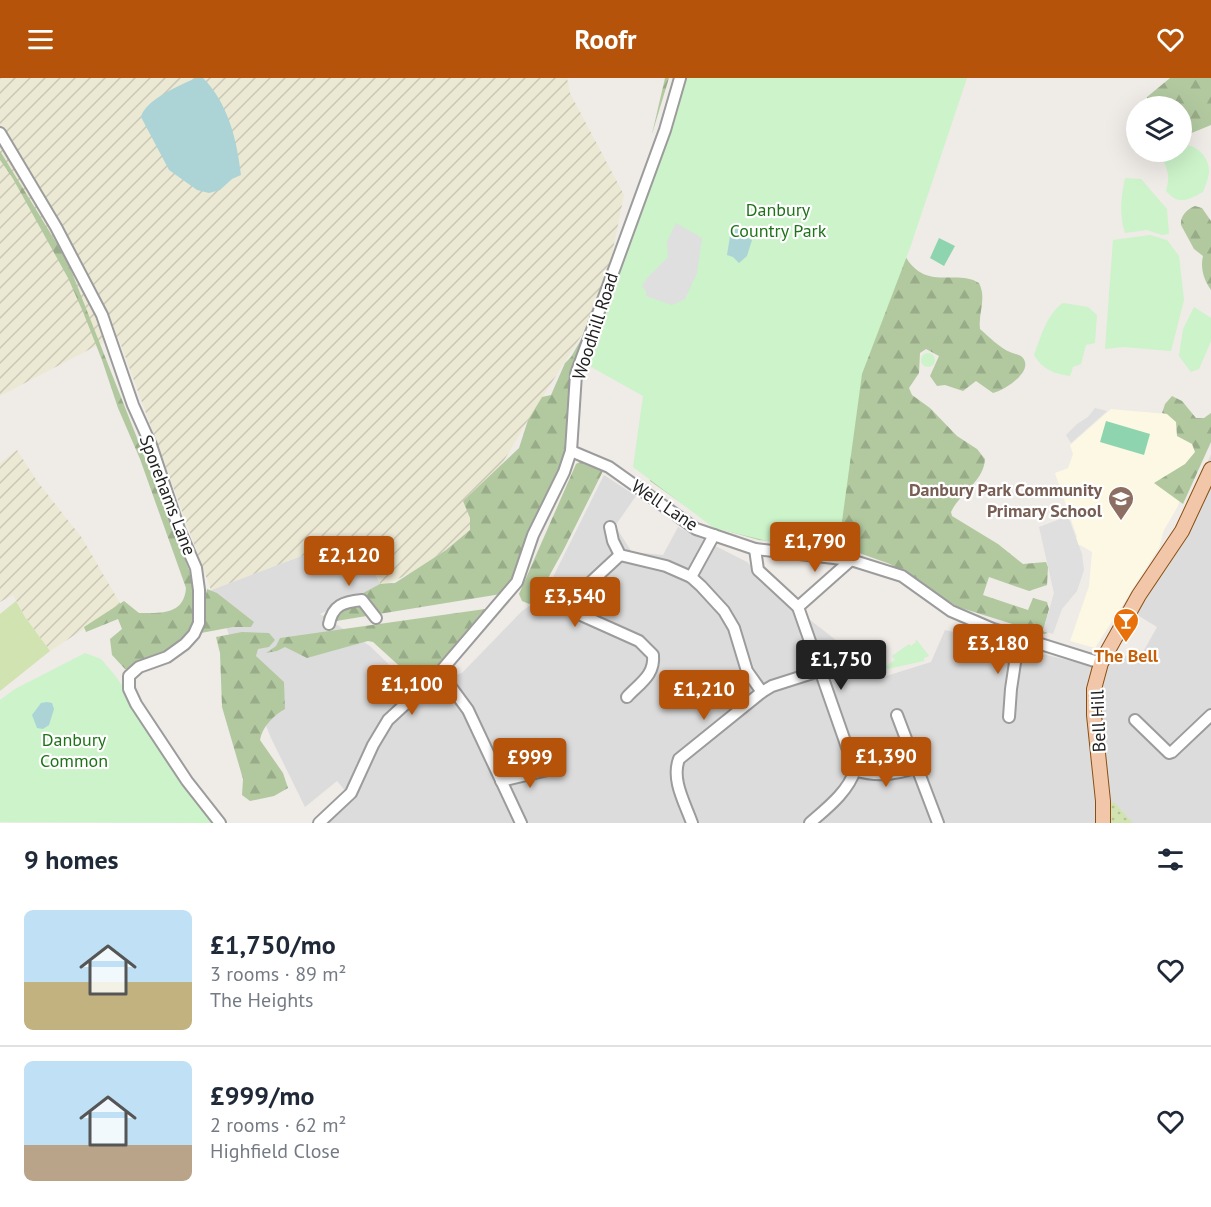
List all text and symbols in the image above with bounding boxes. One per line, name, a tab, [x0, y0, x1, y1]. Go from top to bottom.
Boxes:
text: Roofr	[575, 22, 636, 56]
icon: menu	[24, 23, 57, 56]
icon: heart	[1154, 23, 1187, 56]
map controls	[1126, 96, 1192, 162]
button: layers	[1126, 96, 1192, 162]
park label: Danbury Country Park	[730, 198, 827, 242]
street label: Woodhill Road	[567, 270, 623, 382]
street label: Sporehams Lane	[135, 432, 201, 558]
street label: Well Lane	[627, 474, 703, 536]
place label: Danbury Park Community Primary School	[909, 478, 1103, 522]
school or university icon: Danbury Park Community Primary School	[1106, 484, 1136, 522]
pin: £1,790	[766, 522, 864, 573]
text: £1,790	[784, 528, 846, 554]
pin: £2,120	[300, 536, 398, 587]
text: £2,120	[318, 542, 380, 568]
pin: £3,540	[526, 577, 624, 628]
text: £3,540	[544, 583, 606, 609]
bar icon: The Bell	[1111, 606, 1141, 644]
pin: £3,180	[949, 624, 1047, 675]
text: £3,180	[967, 630, 1029, 656]
pin: £1,750	[792, 640, 890, 691]
place label: The Bell	[1094, 644, 1159, 667]
text: £1,750	[810, 646, 872, 672]
pin: £1,100	[363, 665, 461, 716]
pin: £1,210	[655, 670, 753, 721]
text: £1,100	[381, 671, 443, 697]
text: £1,210	[673, 676, 735, 702]
street label: Bell Hill	[1085, 689, 1111, 753]
park label: Danbury Common	[40, 728, 108, 772]
pin: £1,390	[837, 737, 935, 788]
pin: £999	[494, 738, 566, 789]
text: £1,390	[855, 743, 917, 769]
text: £999	[507, 744, 553, 770]
text: 9 homes	[24, 843, 119, 876]
icon: filters	[1154, 843, 1187, 876]
text: £1,750/mo	[210, 928, 336, 961]
icon: home	[72, 934, 144, 1006]
icon: heart	[1154, 954, 1187, 987]
text: 3 rooms · 89 m²	[210, 961, 346, 987]
text: The Heights	[210, 987, 313, 1013]
text: £999/mo	[210, 1079, 314, 1112]
icon: home	[72, 1085, 144, 1157]
icon: heart	[1154, 1105, 1187, 1138]
text: 2 rooms · 62 m²	[210, 1112, 346, 1138]
text: Highfield Close	[210, 1138, 340, 1164]

